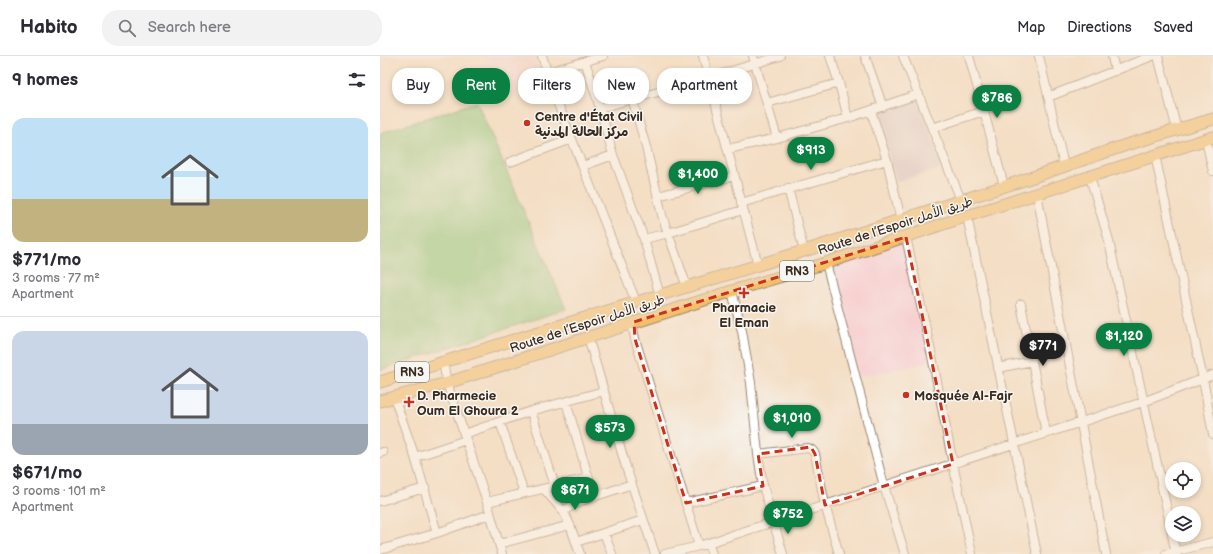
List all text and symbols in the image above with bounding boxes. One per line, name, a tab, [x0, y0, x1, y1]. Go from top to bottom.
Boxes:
search box	[102, 10, 382, 46]
text: Habito	[20, 16, 78, 39]
icon: search	[116, 17, 138, 39]
text: Search here	[148, 18, 231, 37]
text: Map	[1017, 19, 1045, 36]
text: Directions	[1067, 19, 1132, 36]
text: Saved	[1154, 19, 1193, 36]
chip: Buy	[392, 68, 444, 104]
chip: Rent	[452, 68, 510, 104]
chip: Filters	[518, 68, 585, 104]
chip: New	[593, 68, 649, 104]
chip: Apartment	[657, 68, 752, 104]
icon: filters	[346, 69, 368, 91]
text: 9 homes	[12, 70, 78, 90]
pin: $786	[973, 85, 1021, 119]
text: $786	[981, 90, 1013, 106]
place label: Centre d'État Civil مركز الحالة المدنية	[535, 108, 643, 140]
marker: Centre d'État Civil مركز الحالة المدنية	[522, 118, 532, 128]
pin: $913	[787, 137, 835, 171]
text: $913	[796, 142, 826, 158]
icon: home	[154, 144, 226, 216]
pin: $1,400	[665, 161, 731, 195]
text: $1,400	[678, 166, 718, 182]
street label: Route de l’Espoir طريق الأمل	[815, 192, 975, 259]
text: $771/mo	[12, 250, 81, 270]
road number: RN3	[780, 261, 814, 281]
text: 3 rooms · 77 m²	[12, 270, 100, 286]
text: Apartment	[12, 286, 73, 302]
marker: Pharmacie El Eman	[739, 288, 749, 298]
street label: Route de l’Espoir طريق الأمل	[507, 290, 667, 357]
place label: Pharmacie El Eman	[712, 300, 777, 331]
pin: $1,120	[1091, 323, 1157, 357]
text: $1,120	[1105, 328, 1143, 344]
pin: $771	[1019, 333, 1067, 367]
text: $771	[1029, 338, 1057, 354]
icon: home	[154, 357, 226, 429]
road number: RN3	[395, 362, 429, 382]
place label: D. Pharmecie Oum El Ghoura 2	[417, 388, 519, 419]
place label: Mosquée Al-Fajr	[914, 388, 1013, 404]
marker: Mosquée Al-Fajr	[901, 390, 911, 400]
marker: D. Pharmecie Oum El Ghoura 2	[404, 397, 414, 407]
pin: $1,010	[759, 405, 825, 439]
text: $1,010	[773, 410, 811, 426]
pin: $573	[586, 415, 634, 449]
text: $573	[595, 420, 625, 436]
map controls	[1165, 462, 1201, 542]
button: locate	[1165, 462, 1201, 498]
text: $671/mo	[12, 463, 82, 483]
pin: $671	[551, 477, 599, 511]
text: $671	[560, 482, 590, 498]
text: 3 rooms · 101 m²	[12, 483, 106, 499]
text: Apartment	[12, 499, 73, 515]
pin: $752	[764, 501, 812, 535]
text: $752	[772, 506, 804, 522]
button: layers	[1165, 506, 1201, 542]

